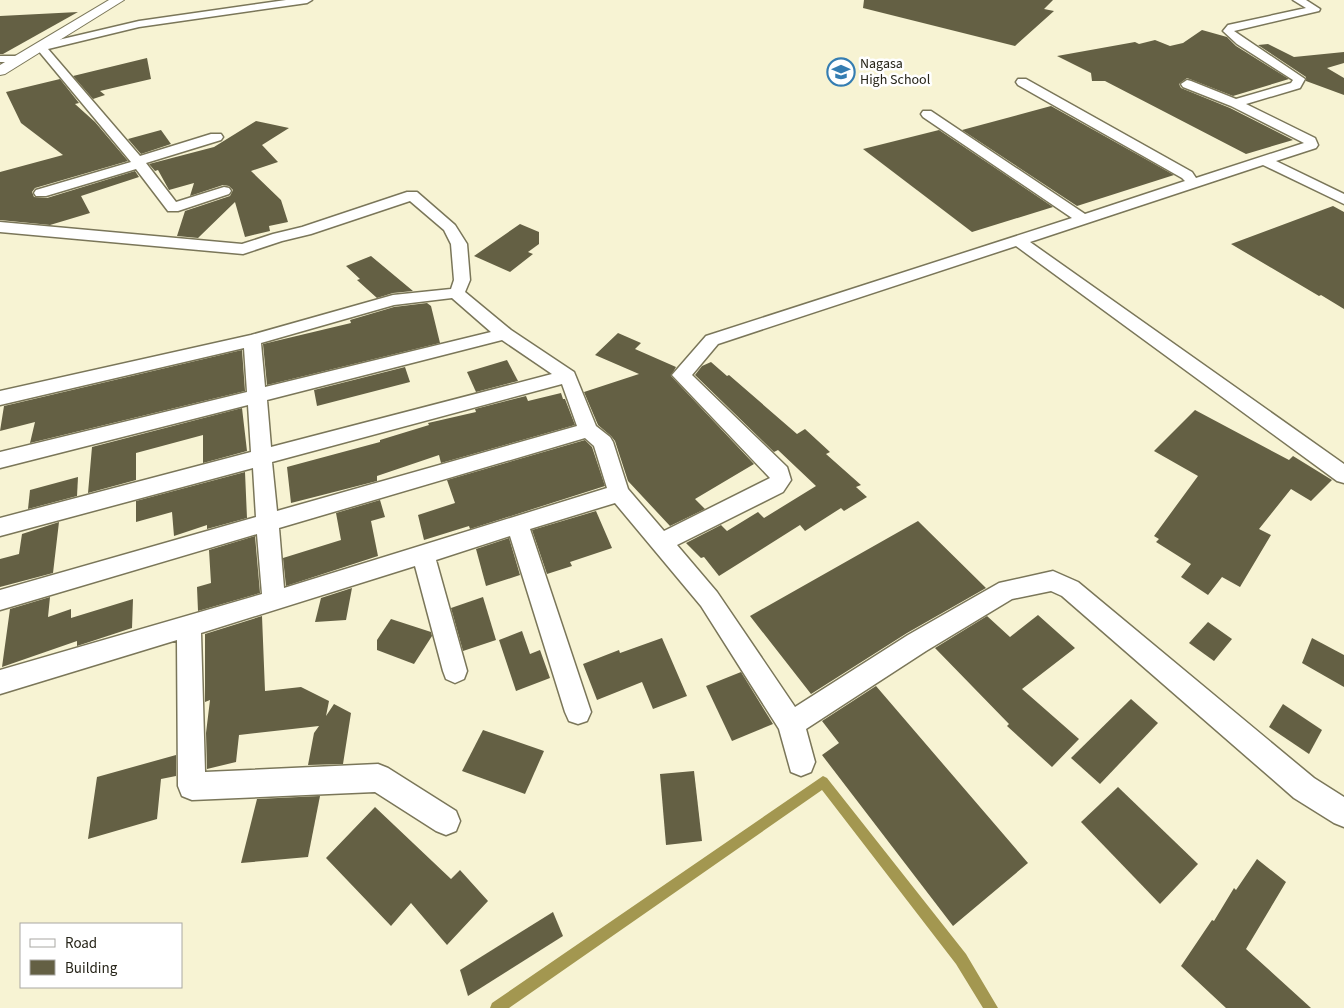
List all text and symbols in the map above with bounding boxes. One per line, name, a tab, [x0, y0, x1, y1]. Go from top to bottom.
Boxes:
place label: Nagasa High School	[860, 54, 931, 90]
school or university icon: Nagasa High School	[826, 57, 856, 87]
legend	[20, 923, 182, 988]
text: Road	[65, 933, 97, 954]
text: Building	[65, 958, 118, 979]

